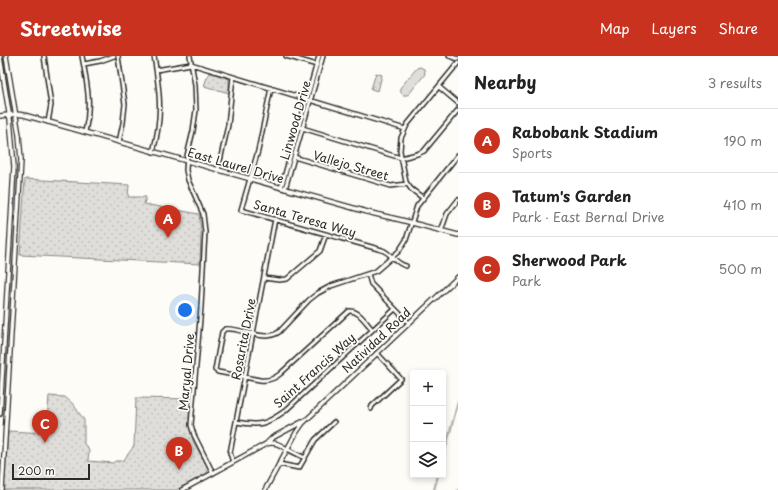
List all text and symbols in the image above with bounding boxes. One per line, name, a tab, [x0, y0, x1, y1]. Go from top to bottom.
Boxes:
text: Streetwise	[20, 14, 122, 42]
text: Map	[600, 18, 630, 39]
text: Layers	[652, 18, 697, 39]
text: Share	[719, 18, 758, 39]
text: Nearby	[474, 69, 536, 95]
text: 3 results	[708, 73, 762, 92]
street label: Linwood Drive	[275, 78, 315, 162]
text: Rabobank Stadium	[512, 120, 658, 143]
text: A	[482, 131, 492, 150]
text: 190 m	[723, 131, 762, 150]
street label: East Laurel Drive	[186, 143, 286, 187]
text: Sports	[512, 143, 552, 162]
street label: Vallejo Street	[311, 146, 391, 184]
text: Tatum's Garden	[512, 184, 631, 207]
street label: Santa Teresa Way	[251, 195, 359, 241]
text: B	[483, 195, 491, 214]
text: 410 m	[723, 195, 762, 214]
pin: A	[155, 205, 181, 238]
text: Park · East Bernal Drive	[512, 207, 665, 226]
text: Sherwood Park	[512, 248, 627, 271]
text: C	[482, 259, 492, 278]
text: 500 m	[719, 259, 762, 278]
text: Park	[512, 271, 541, 290]
street label: Rosarita Drive	[226, 297, 260, 381]
your location	[175, 300, 195, 320]
street label: Natividad Road	[338, 303, 414, 377]
street label: Saint Francis Way	[269, 328, 359, 412]
street label: Maryal Drive	[174, 333, 198, 411]
map controls	[410, 370, 446, 478]
button: +	[410, 370, 446, 406]
button: −	[410, 406, 446, 442]
pin: C	[32, 410, 58, 443]
pin: B	[166, 437, 192, 470]
button: layers	[410, 442, 446, 478]
scale bar	[12, 462, 90, 481]
text: 200 m	[18, 462, 55, 479]

